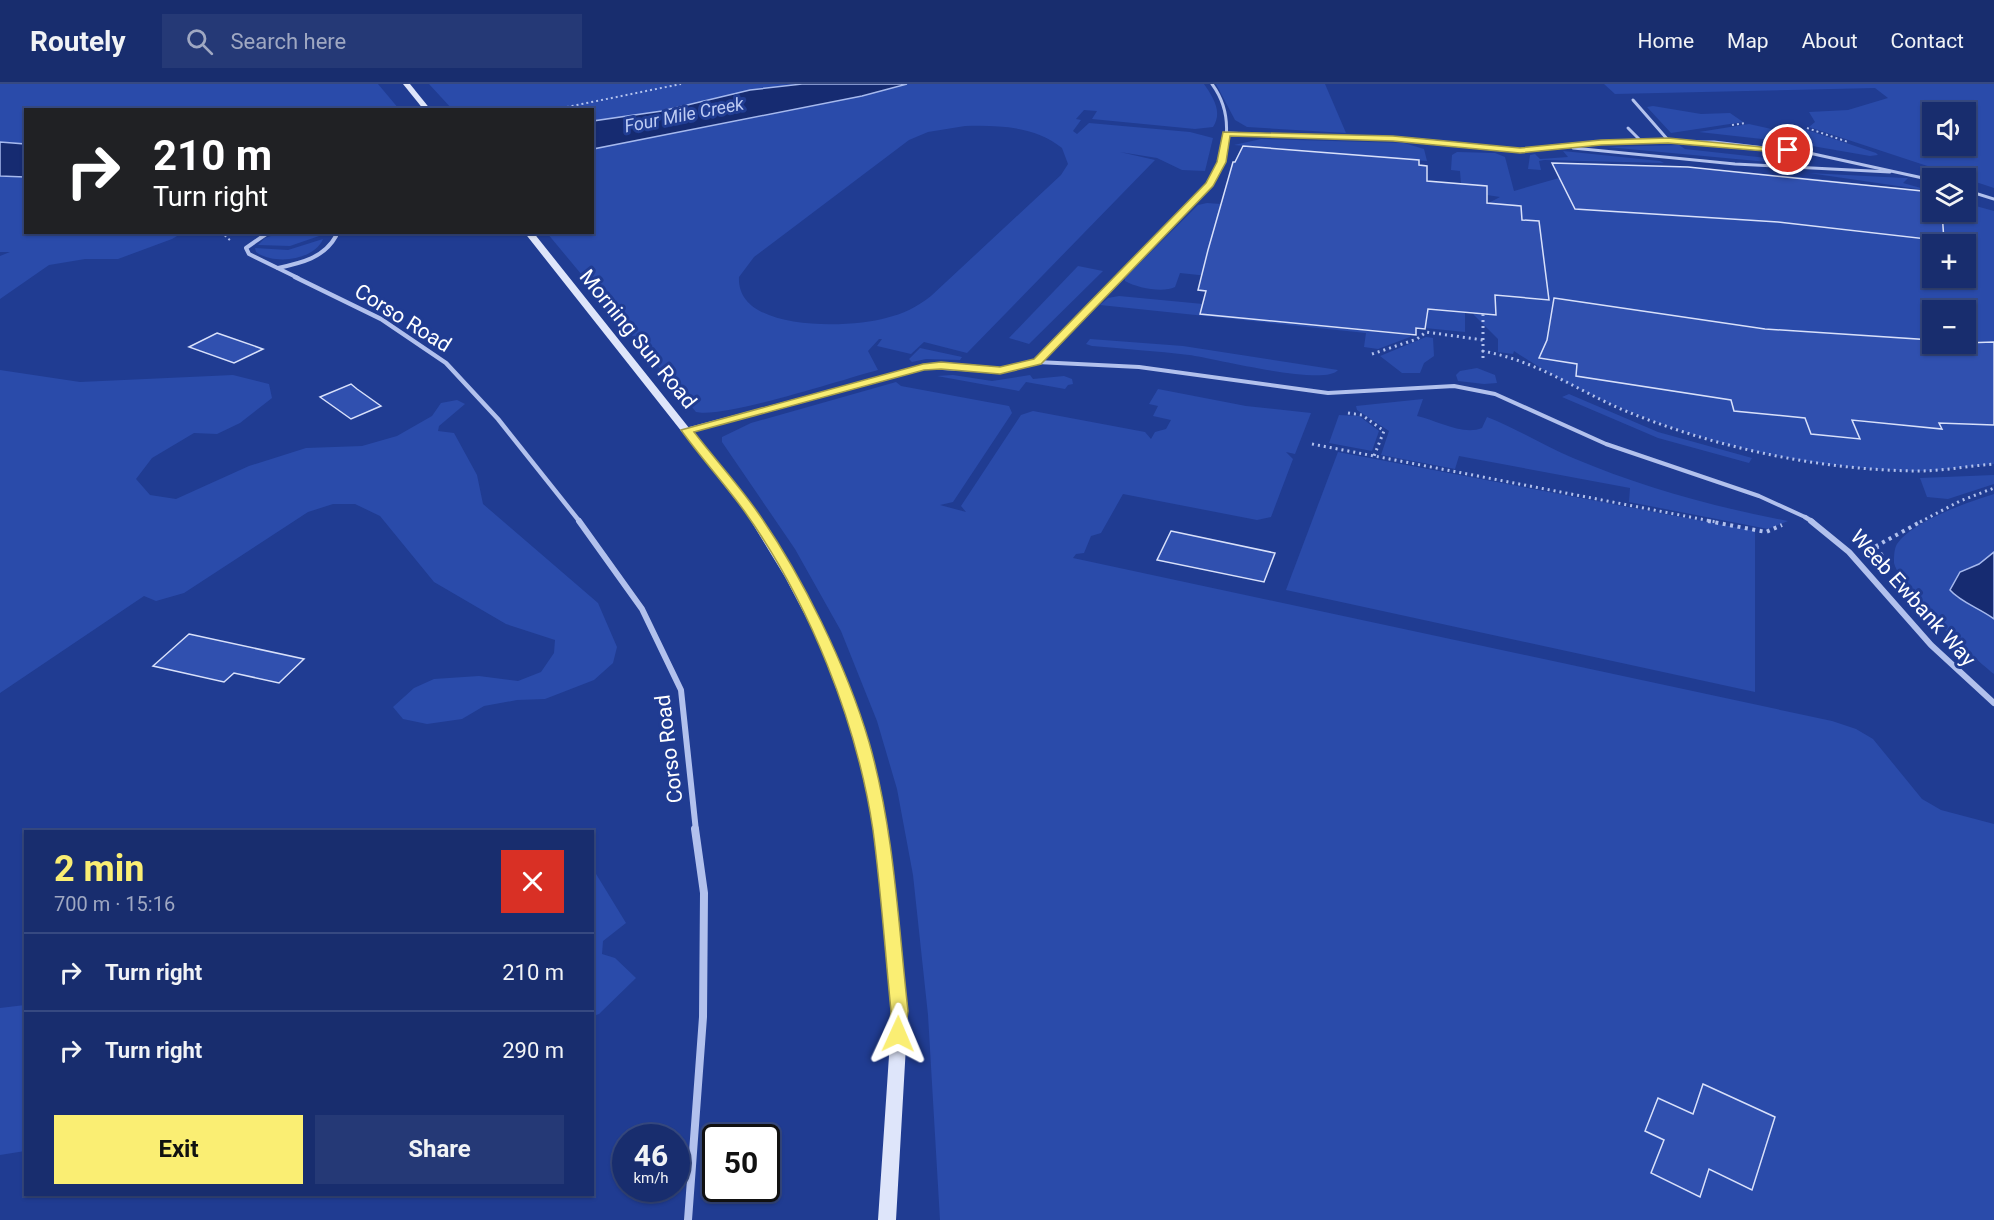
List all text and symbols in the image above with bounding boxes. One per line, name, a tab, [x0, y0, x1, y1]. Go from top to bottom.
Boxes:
search box	[162, 14, 582, 68]
text: Routely	[30, 25, 126, 58]
icon: search	[183, 25, 216, 58]
text: Search here	[231, 29, 346, 54]
text: Home	[1638, 29, 1694, 53]
text: Map	[1727, 29, 1769, 53]
text: About	[1802, 29, 1858, 53]
text: Contact	[1891, 29, 1964, 53]
water label: Four Mile Creek	[622, 92, 747, 136]
map controls	[1922, 102, 1976, 354]
button: sound	[1922, 102, 1976, 156]
pin	[1762, 124, 1813, 175]
text: 210 m	[153, 131, 272, 180]
icon: right	[54, 132, 132, 210]
icon: arrive	[1771, 133, 1804, 166]
button: layers	[1922, 168, 1976, 222]
text: Turn right	[153, 181, 268, 213]
button: +	[1922, 234, 1976, 288]
street label: Morning Sun Road	[575, 265, 701, 413]
street label: Corso Road	[350, 279, 456, 357]
button: −	[1922, 300, 1976, 354]
street label: Weeb Ewbank Way	[1845, 525, 1981, 671]
street label: Corso Road	[650, 693, 688, 805]
text: 2 min	[54, 848, 145, 890]
button: close	[501, 850, 564, 913]
text: 700 m · 15:16	[54, 892, 175, 916]
icon: right	[54, 956, 87, 989]
text: Turn right	[105, 960, 202, 985]
text: 210 m	[502, 960, 564, 985]
position arrow	[866, 1002, 930, 1066]
icon: right	[54, 1034, 87, 1067]
text: Turn right	[105, 1038, 202, 1063]
text: 290 m	[502, 1038, 564, 1063]
button: Exit	[54, 1115, 303, 1184]
button: Share	[315, 1115, 564, 1184]
speed limit sign: 50	[702, 1124, 780, 1202]
text: 46	[634, 1138, 668, 1173]
text: km/h	[633, 1169, 669, 1187]

